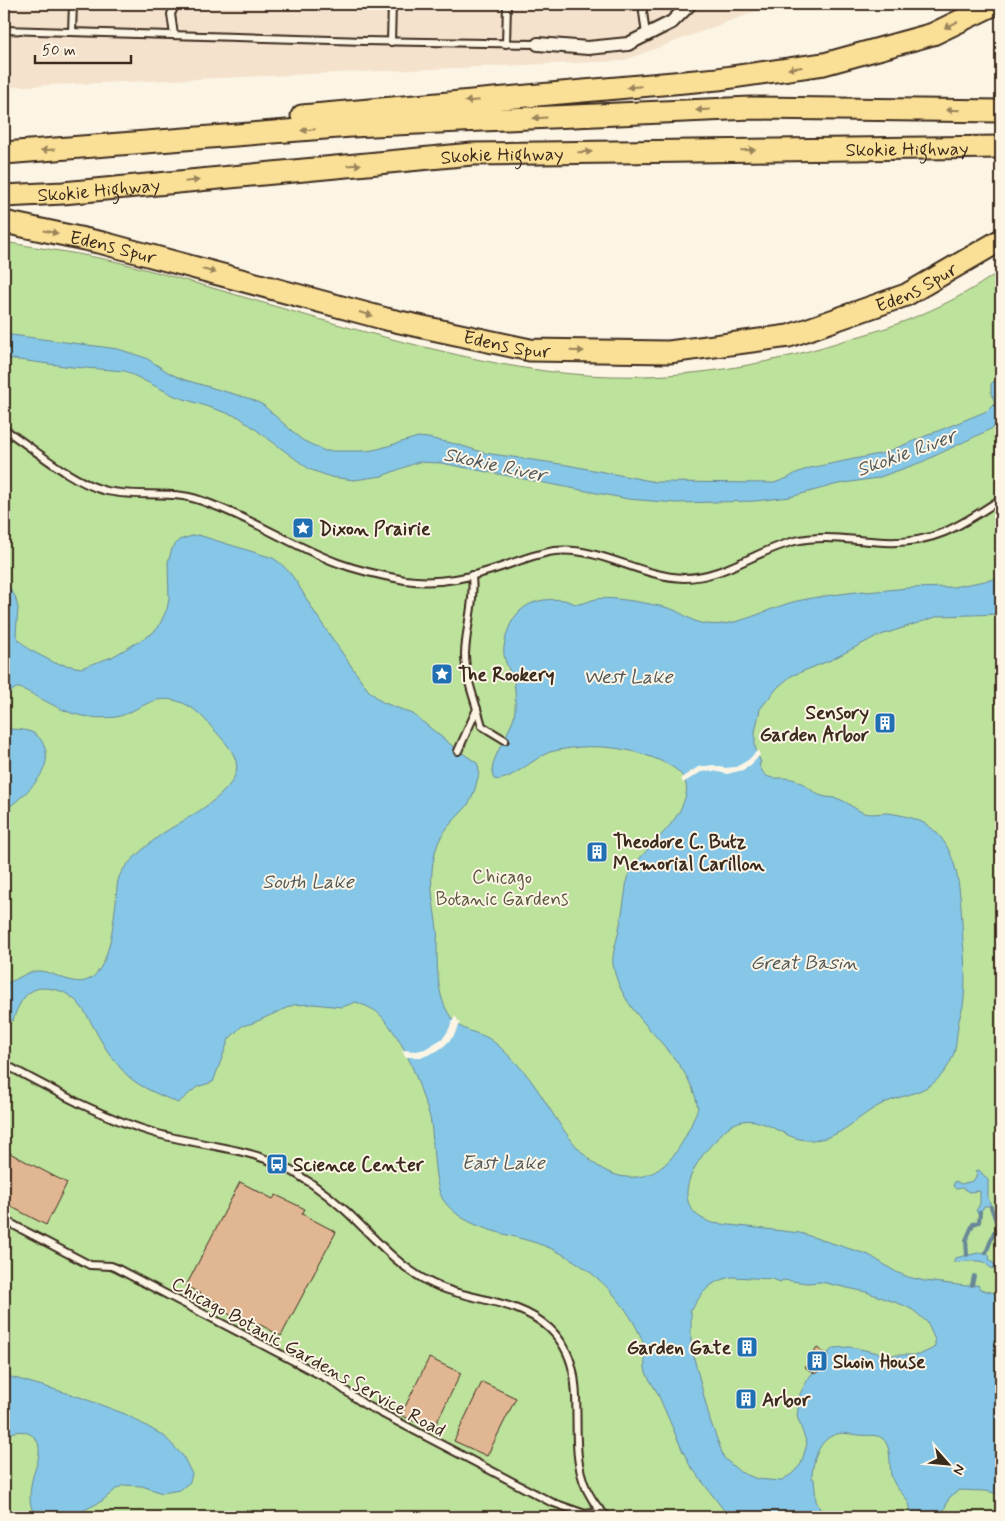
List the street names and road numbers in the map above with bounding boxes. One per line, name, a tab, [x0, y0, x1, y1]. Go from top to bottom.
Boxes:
street label: Skokie Highway	[845, 136, 969, 165]
street label: Skokie Highway	[440, 142, 564, 171]
street label: Skokie Highway	[37, 173, 161, 208]
street label: Edens Spur	[67, 225, 159, 271]
street label: Edens Spur	[872, 257, 962, 319]
street label: Edens Spur	[461, 325, 551, 364]
street label: Chicago Botanic Gardens Service Road	[166, 1271, 450, 1444]

